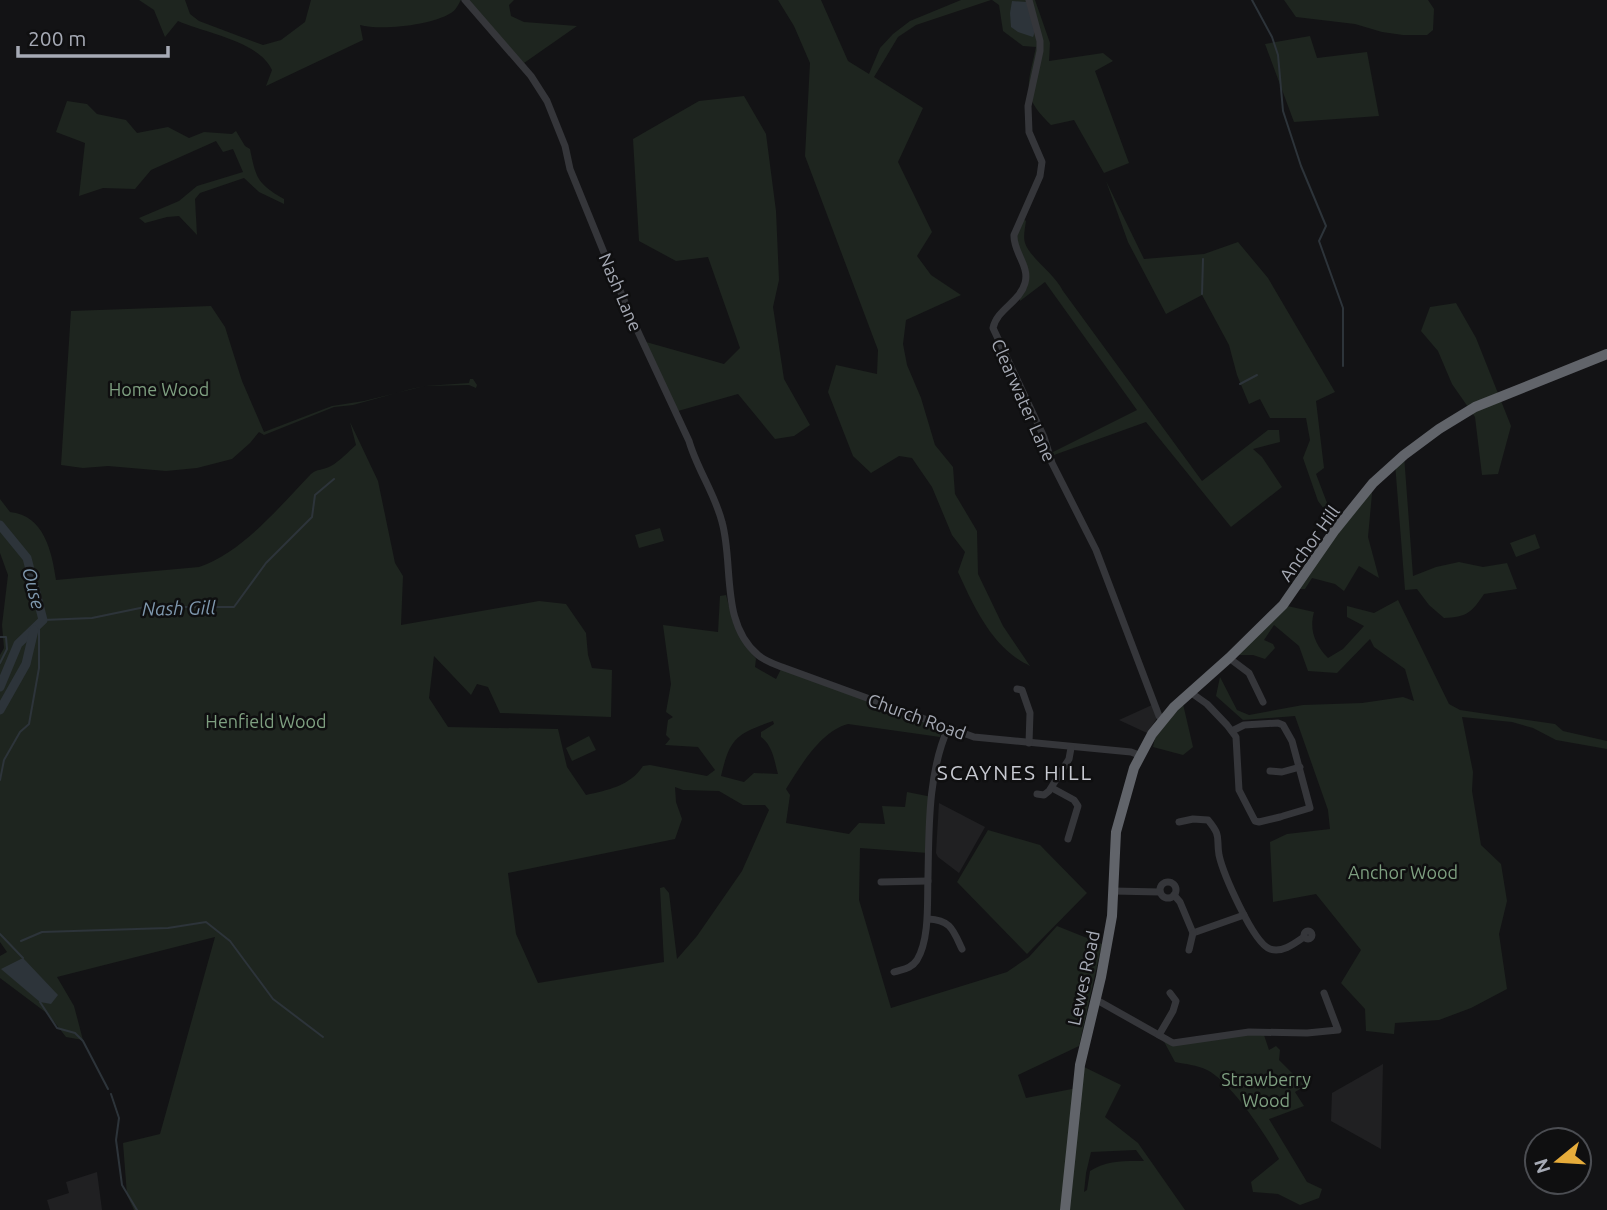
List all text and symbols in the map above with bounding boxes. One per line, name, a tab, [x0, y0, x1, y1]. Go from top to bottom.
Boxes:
scale bar	[18, 14, 168, 58]
text: 200 m	[28, 26, 86, 50]
street label: Nash Lane	[596, 250, 646, 334]
street label: Clearwater Lane	[988, 336, 1060, 464]
park label: Home Wood	[109, 379, 209, 399]
street label: Anchor Hill	[1275, 501, 1343, 585]
water label: Ouse	[18, 565, 50, 612]
water label: Nash Gill	[142, 596, 217, 620]
street label: Church Road	[865, 689, 969, 743]
park label: Henfield Wood	[205, 711, 327, 731]
district label: SCAYNES HILL	[937, 760, 1093, 784]
park label: Anchor Wood	[1348, 862, 1458, 882]
street label: Lewes Road	[1063, 929, 1103, 1027]
park label: Strawberry Wood	[1221, 1069, 1311, 1110]
north arrow	[1523, 1126, 1593, 1196]
text: N	[1529, 1156, 1554, 1176]

